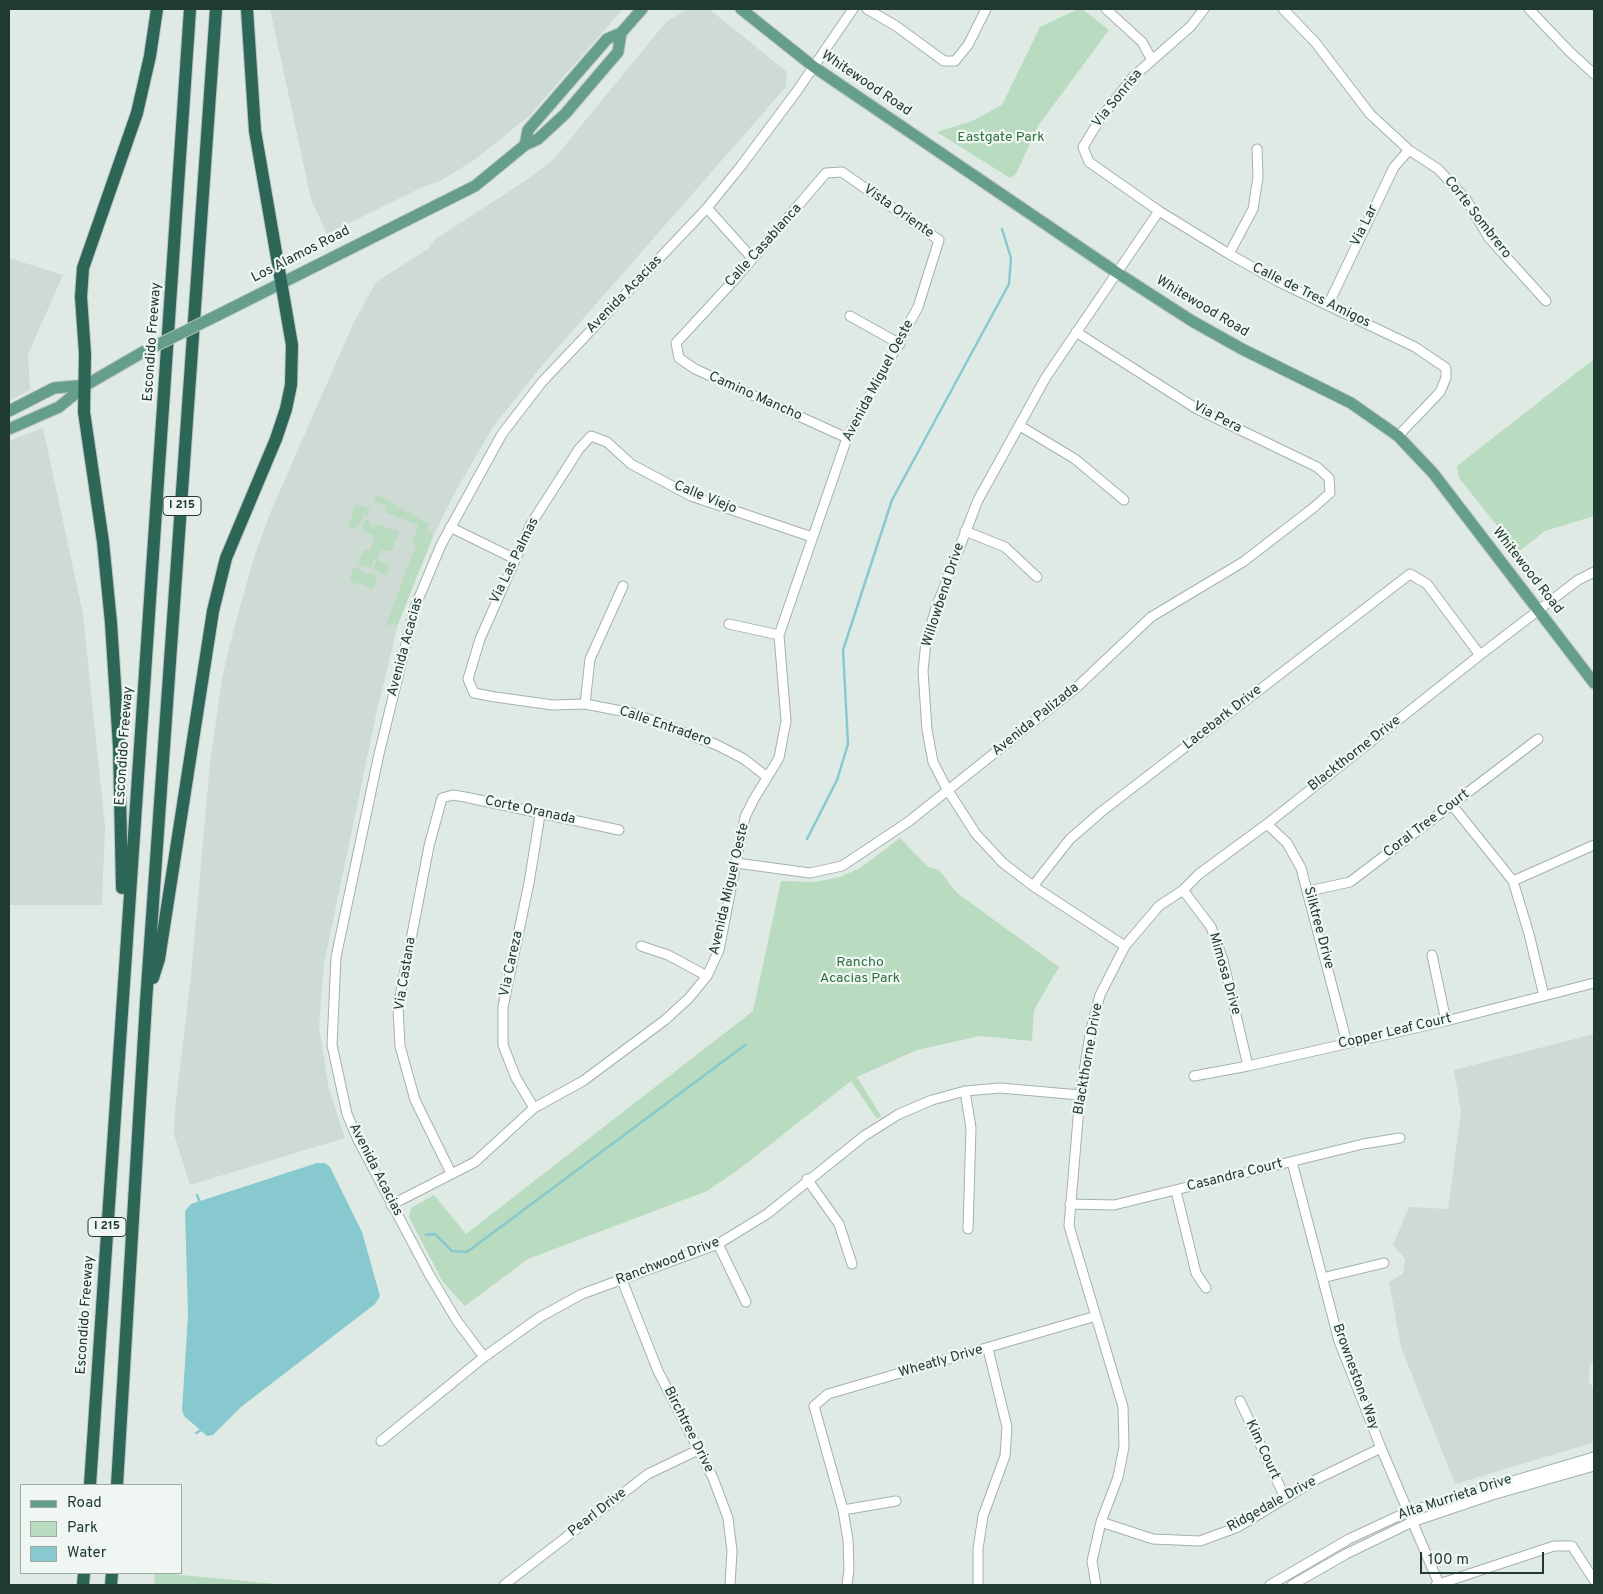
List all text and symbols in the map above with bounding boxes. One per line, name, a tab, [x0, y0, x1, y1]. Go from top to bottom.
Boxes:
street label: Whitewood Road	[818, 48, 914, 120]
street label: Via Sonrisa	[1089, 67, 1147, 131]
park label: Eastgate Park	[957, 130, 1045, 146]
street label: Corte Sombrero	[1440, 174, 1514, 262]
street label: Vista Oriente	[860, 182, 936, 242]
street label: Calle Casablanca	[722, 201, 806, 291]
street label: Via Lar	[1348, 202, 1382, 250]
street label: Los Alamos Road	[249, 223, 353, 287]
street label: Avenida Acacias	[584, 253, 666, 337]
street label: Calle de Tres Amigos	[1249, 260, 1373, 332]
street label: Whitewood Road	[1153, 273, 1251, 341]
street label: Escondido Freeway	[140, 282, 166, 402]
street label: Avenida Miguel Oeste	[840, 317, 918, 445]
street label: Camino Mancho	[706, 369, 804, 425]
street label: Via Pera	[1190, 399, 1244, 437]
street label: Calle Viejo	[671, 478, 739, 518]
road number: I 215	[163, 496, 201, 516]
street label: Via Las Palmas	[487, 515, 543, 607]
street label: Whitewood Road	[1488, 524, 1566, 618]
street label: Willowbend Drive	[919, 541, 969, 649]
street label: Avenida Acacias	[385, 596, 427, 698]
street label: Avenida Palizada	[989, 680, 1083, 760]
street label: Lacebark Drive	[1180, 682, 1266, 754]
street label: Escondido Freeway	[112, 686, 138, 806]
street label: Calle Entradero	[617, 703, 713, 751]
street label: Blackthorne Drive	[1305, 713, 1405, 795]
street label: Coral Tree Court	[1381, 786, 1473, 862]
street label: Corte Oranada	[483, 793, 577, 829]
street label: Avenida Miguel Oeste	[707, 821, 753, 957]
street label: Silktree Drive	[1299, 885, 1337, 971]
street label: Via Careza	[497, 930, 527, 998]
street label: Mimosa Drive	[1204, 931, 1244, 1017]
street label: Via Castana	[392, 936, 420, 1012]
park label: Rancho Acacias Park	[820, 955, 900, 988]
street label: Blackthorne Drive	[1071, 1002, 1107, 1116]
street label: Copper Leaf Court	[1337, 1011, 1453, 1053]
street label: Avenida Acacias	[344, 1121, 406, 1219]
street label: Casandra Court	[1185, 1156, 1285, 1196]
road number: I 215	[88, 1218, 126, 1236]
street label: Ranchwood Drive	[614, 1234, 722, 1290]
street label: Escondido Freeway	[73, 1255, 99, 1375]
street label: Brownestone Way	[1328, 1322, 1382, 1432]
street label: Wheatly Drive	[897, 1342, 985, 1382]
street label: Birchtree Drive	[659, 1384, 717, 1476]
street label: Kim Court	[1241, 1418, 1283, 1482]
street label: Alta Murrieta Drive	[1396, 1472, 1514, 1524]
street label: Ridgedale Drive	[1225, 1474, 1319, 1536]
legend	[20, 1484, 182, 1574]
street label: Pearl Drive	[565, 1485, 631, 1541]
text: Road	[67, 1494, 102, 1513]
text: Park	[67, 1519, 98, 1538]
scale bar	[1423, 1542, 1547, 1574]
text: Water	[67, 1544, 106, 1563]
text: 100 m	[1428, 1551, 1469, 1570]

